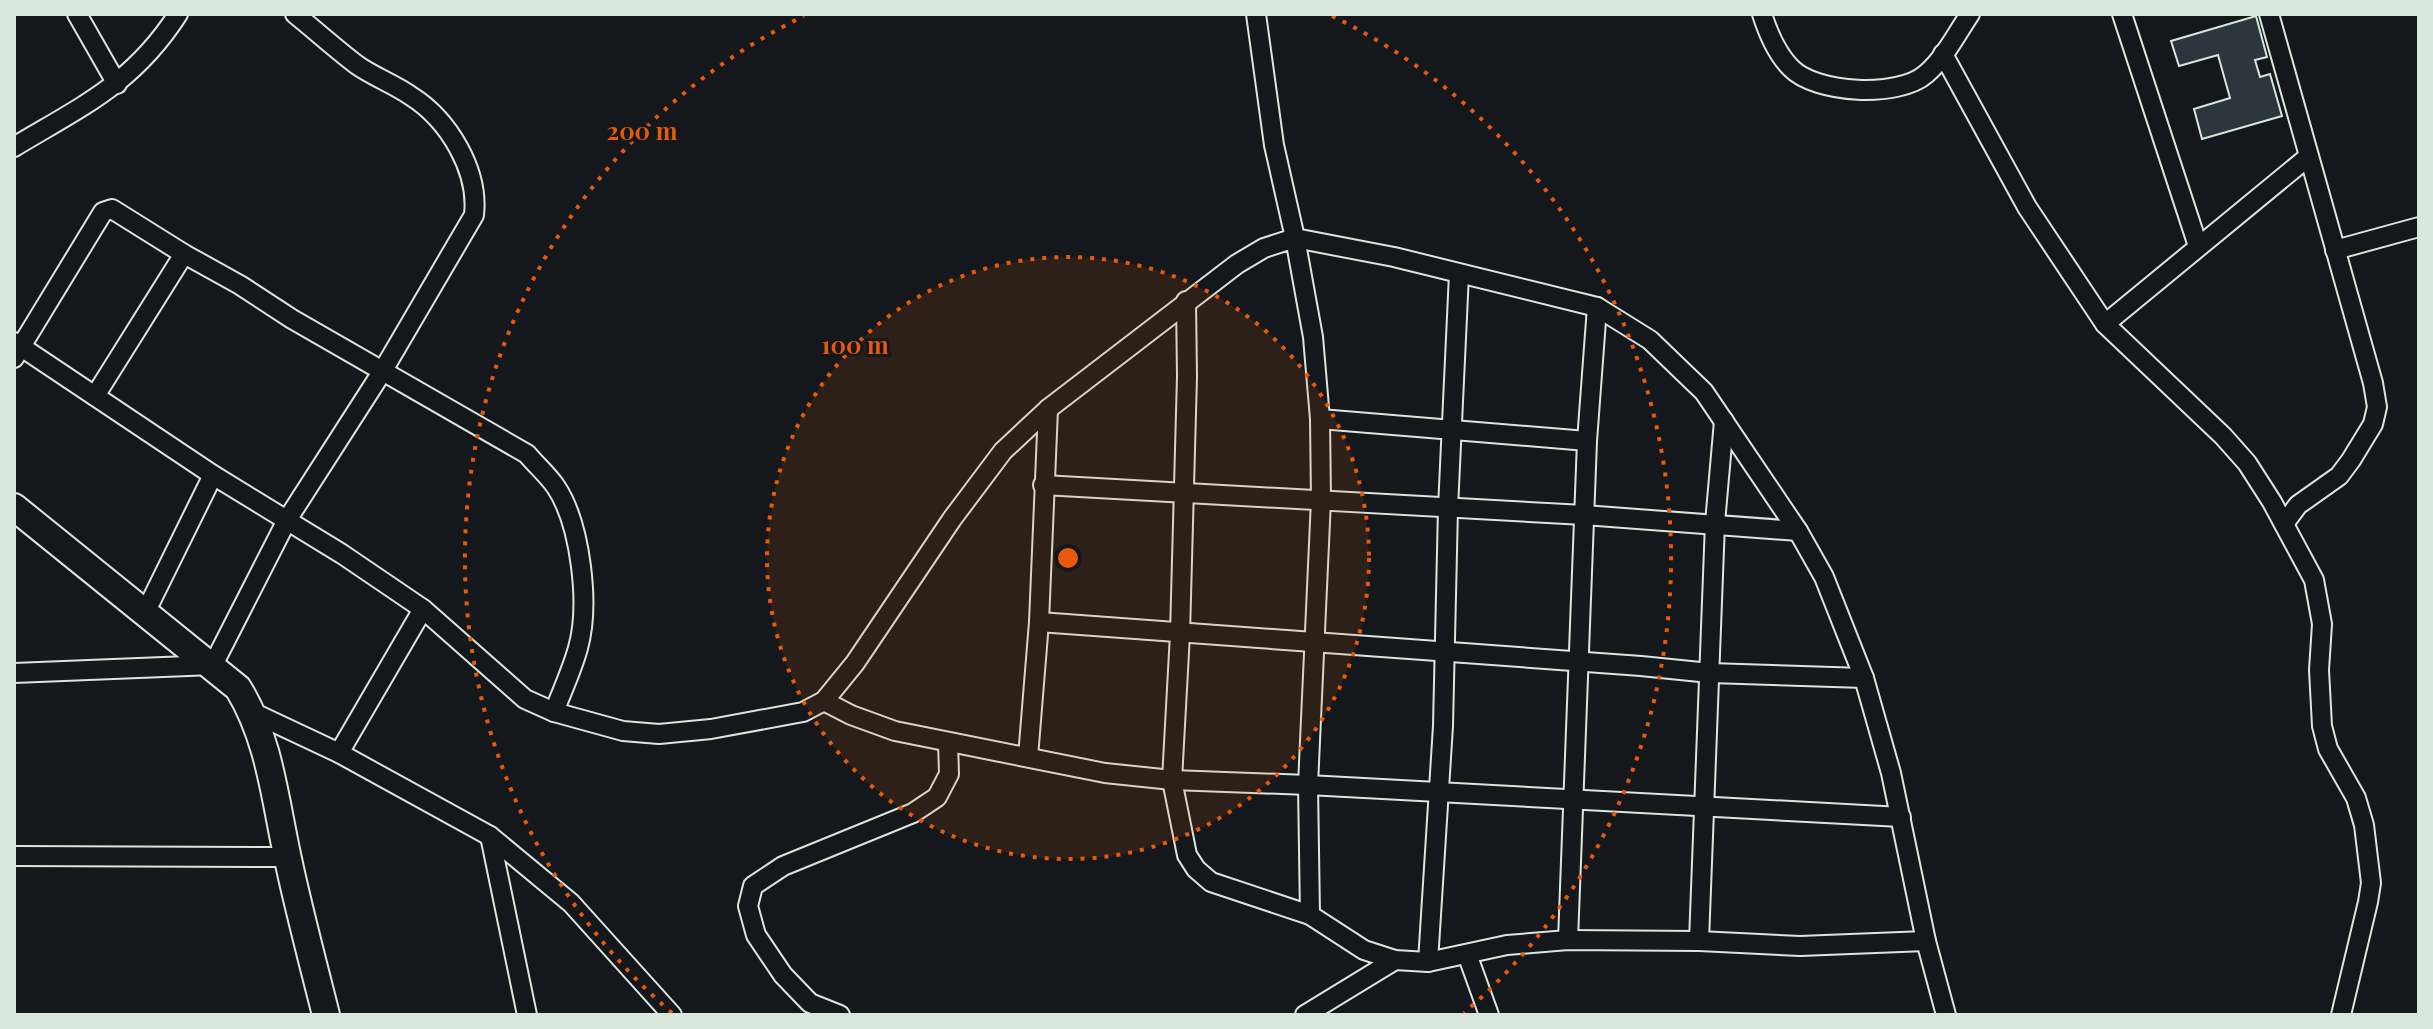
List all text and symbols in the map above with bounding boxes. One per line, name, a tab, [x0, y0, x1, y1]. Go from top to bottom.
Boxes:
text: 200 m	[607, 114, 678, 146]
text: 100 m	[821, 328, 889, 360]
centre of rings	[1054, 544, 1082, 572]

